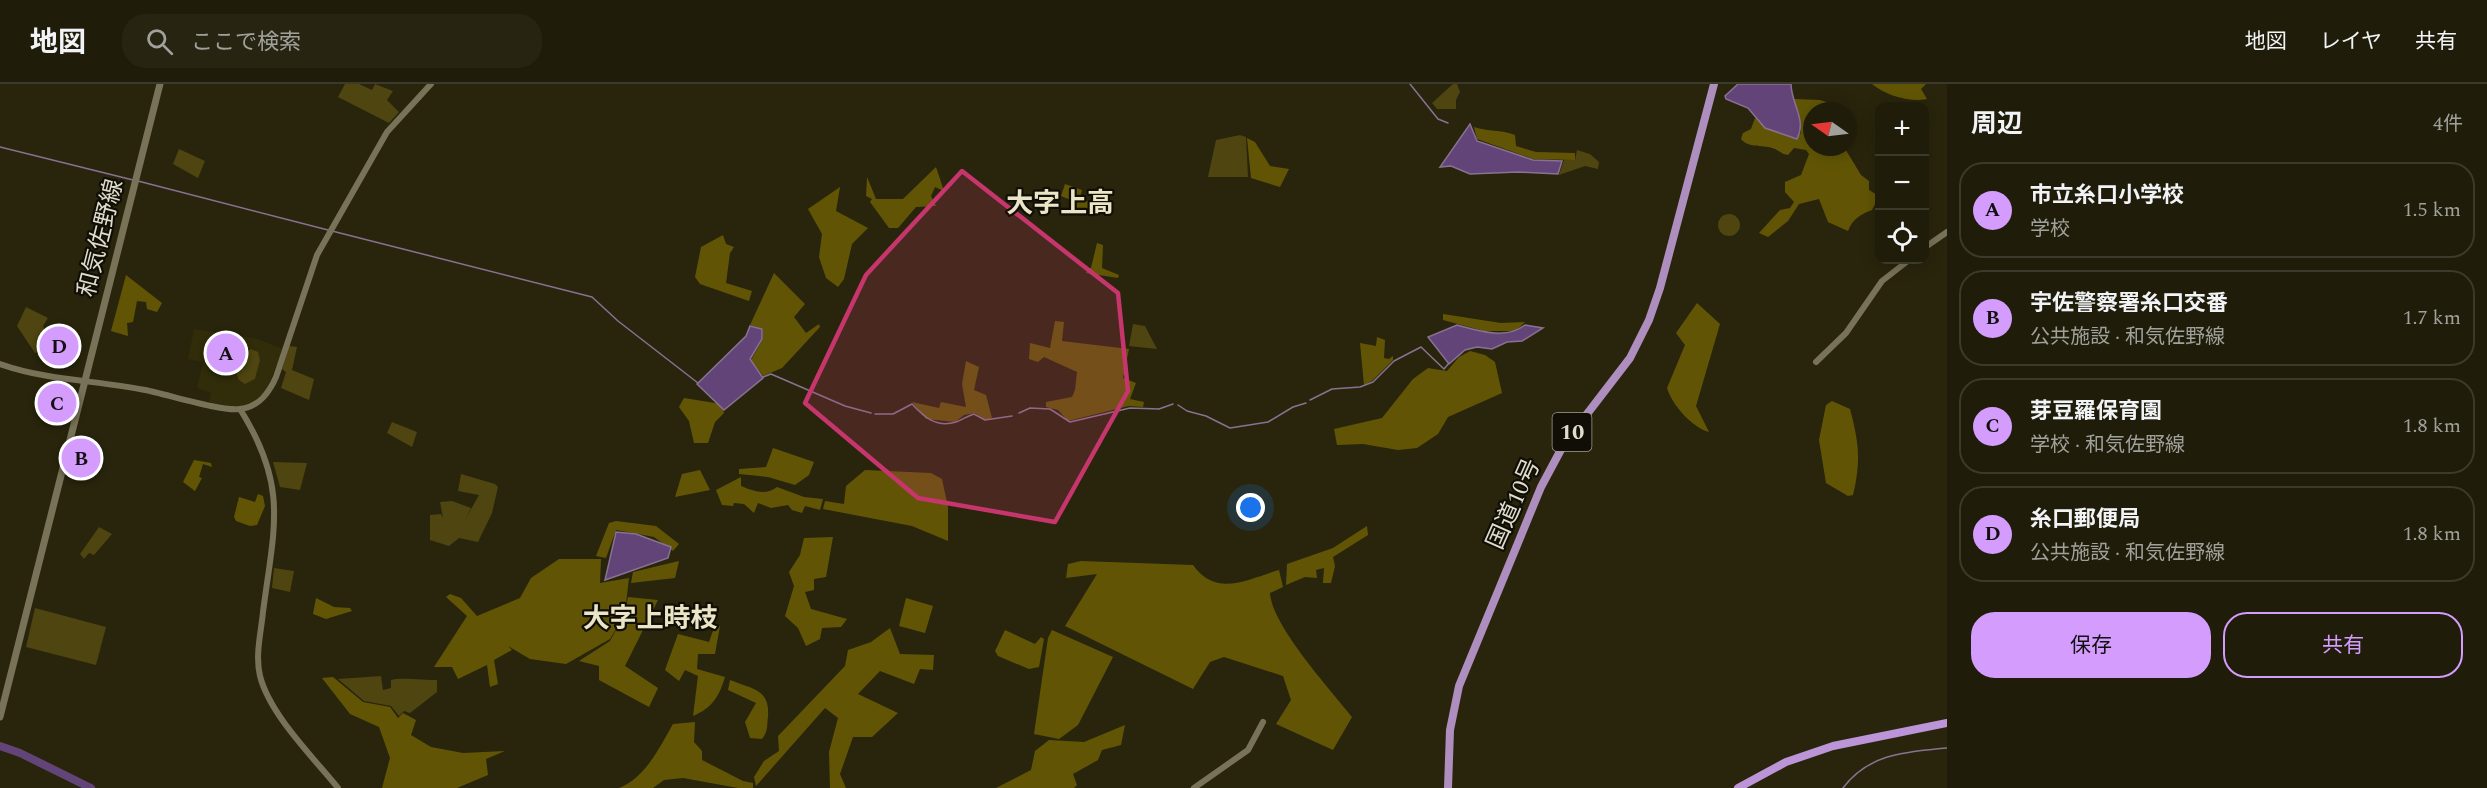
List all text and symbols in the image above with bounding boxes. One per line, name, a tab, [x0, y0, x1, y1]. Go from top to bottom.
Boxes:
search box	[122, 14, 542, 68]
text: 地図	[30, 21, 86, 64]
icon: search	[143, 25, 176, 58]
text: ここで検索	[191, 26, 301, 59]
text: 地図	[2245, 26, 2287, 58]
text: レイヤ	[2320, 26, 2382, 58]
text: 共有	[2415, 26, 2457, 58]
north arrow	[1803, 102, 1857, 156]
map controls	[1875, 102, 1929, 264]
button: +	[1875, 102, 1929, 156]
text: 周辺	[1971, 104, 2023, 144]
text: 4件	[2433, 109, 2463, 139]
button: −	[1875, 156, 1929, 210]
street label: 和気佐野線	[69, 175, 133, 301]
text: 市立糸口小学校	[2030, 179, 2184, 212]
district label: 大字上高	[1006, 183, 1114, 225]
text: A	[1985, 195, 2000, 225]
text: 1.5 km	[2403, 195, 2461, 225]
button: locate	[1875, 210, 1929, 264]
text: 学校	[2030, 214, 2070, 244]
text: 宇佐警察署糸口交番	[2030, 287, 2228, 320]
text: B	[1985, 303, 2000, 333]
text: 1.7 km	[2403, 303, 2461, 333]
text: 公共施設 · 和気佐野線	[2030, 322, 2225, 352]
pin: D	[40, 324, 78, 368]
pin: A	[206, 330, 246, 376]
pin: C	[38, 380, 76, 426]
text: 芽豆羅保育園	[2030, 395, 2162, 428]
text: C	[1985, 411, 2000, 441]
text: 1.8 km	[2403, 411, 2461, 441]
road number: 10	[1552, 413, 1592, 451]
text: 学校 · 和気佐野線	[2030, 430, 2185, 460]
pin: B	[62, 436, 100, 481]
street label: 国道10号	[1478, 453, 1550, 555]
your location	[1236, 493, 1265, 522]
text: 糸口郵便局	[2030, 503, 2140, 536]
text: D	[1984, 519, 2001, 549]
text: 1.8 km	[2403, 519, 2461, 549]
text: 公共施設 · 和気佐野線	[2030, 538, 2225, 568]
district label: 大字上時枝	[583, 598, 718, 640]
button: 保存	[1971, 612, 2211, 678]
button: 共有	[2223, 612, 2463, 678]

